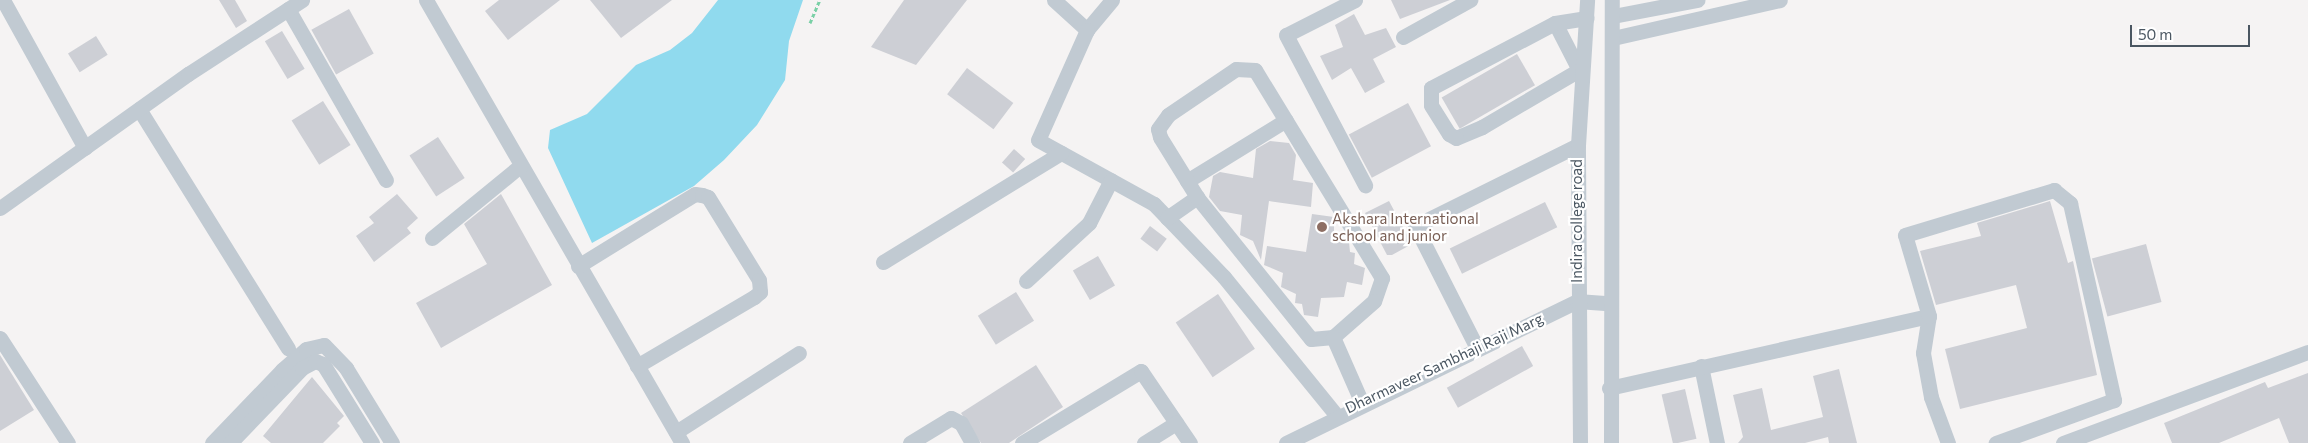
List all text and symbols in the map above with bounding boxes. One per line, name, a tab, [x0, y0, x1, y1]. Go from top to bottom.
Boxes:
scale bar	[2133, 15, 2253, 47]
text: 50 m	[2138, 25, 2172, 43]
street label: Indira college road	[1568, 159, 1586, 283]
place label: Akshara International school and junior	[1332, 209, 1479, 244]
marker: Akshara International school and junior	[1316, 221, 1328, 233]
street label: Dharmaveer Sambhaji Raji Marg	[1342, 309, 1546, 417]

